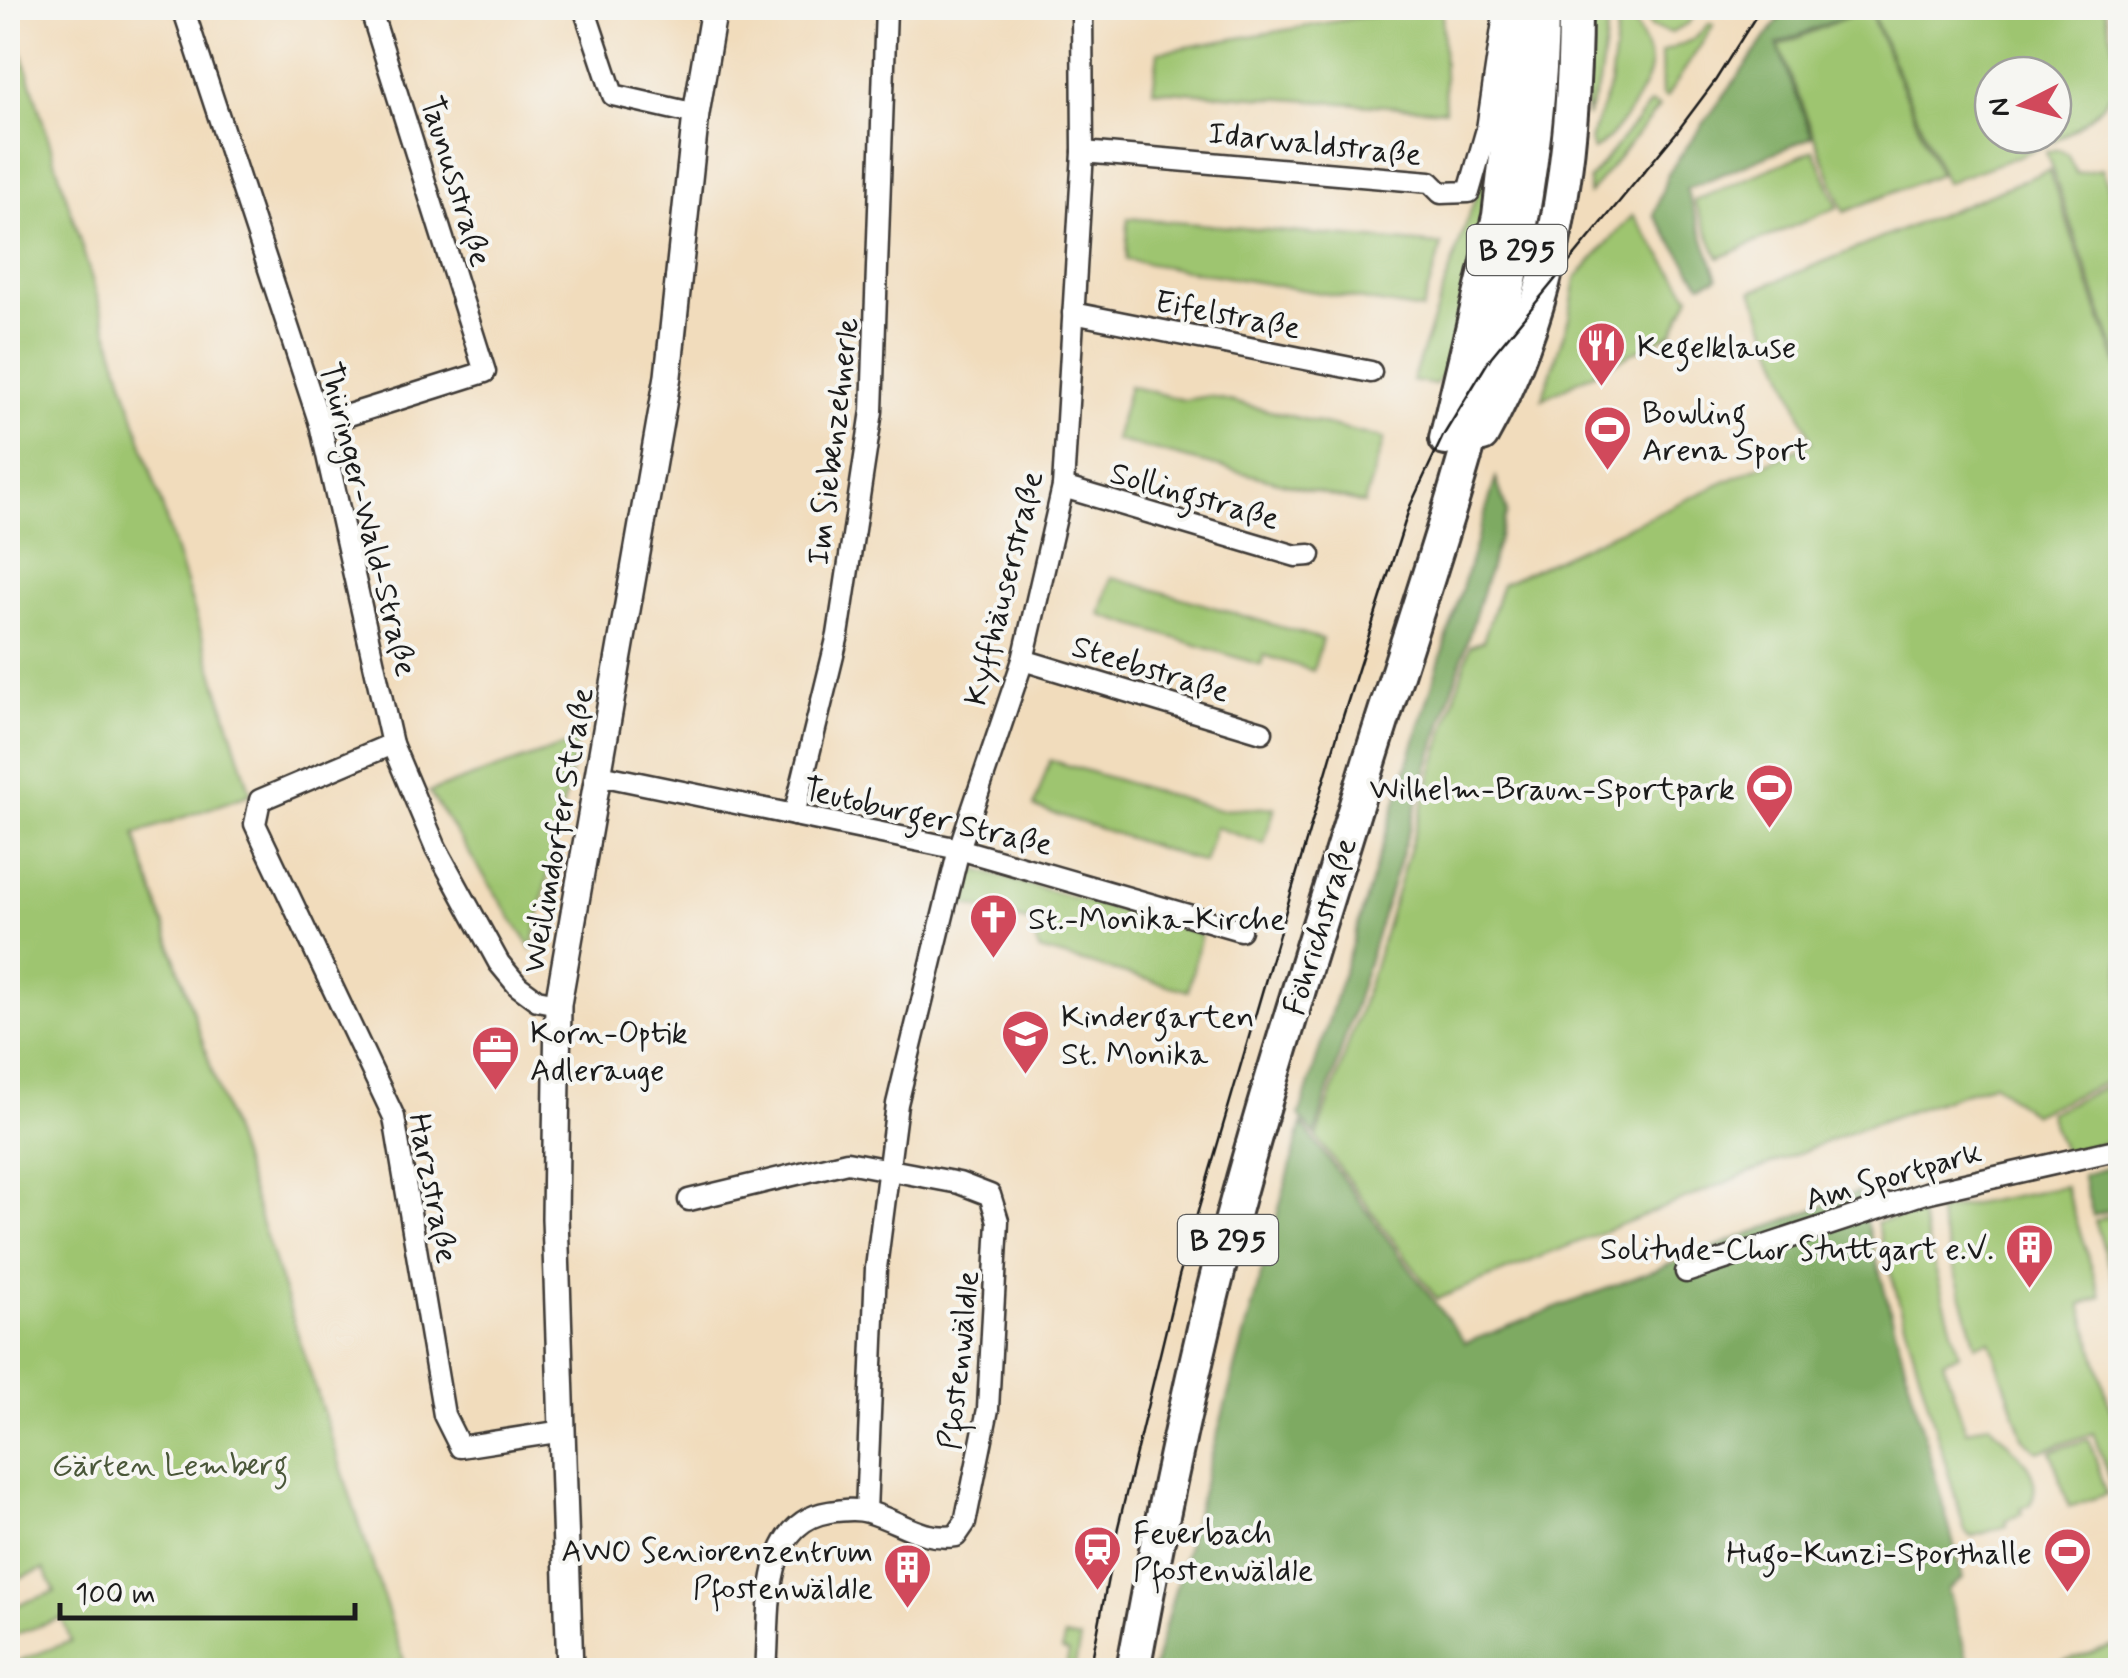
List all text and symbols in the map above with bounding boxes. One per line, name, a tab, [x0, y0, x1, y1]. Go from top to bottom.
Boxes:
north arrow	[1973, 55, 2073, 155]
street label: Taunusstraße	[409, 91, 501, 272]
text: N	[1981, 96, 2020, 119]
street label: Idarwaldstraße	[1206, 113, 1424, 177]
road number: B 295	[1467, 225, 1567, 275]
street label: Eifelstraße	[1151, 281, 1304, 351]
street label: Im Siebenzehnerle	[798, 315, 870, 568]
restaurant icon: Kegelklause	[1576, 320, 1628, 388]
place label: Kegelklause	[1637, 327, 1796, 372]
street label: Thüringer-Wald-Straße	[306, 358, 426, 681]
place label: Bowling Arena Sport	[1642, 393, 1809, 472]
sports icon: Bowling Arena Sport	[1581, 404, 1633, 472]
street label: Sollingstraße	[1104, 453, 1284, 544]
street label: Kyffhäuserstraße	[956, 467, 1054, 710]
street label: Steebstraße	[1067, 626, 1234, 714]
street label: Weilimdorfer Straße	[513, 684, 605, 977]
sports icon: Wilhelm-Braun-Sportpark	[1744, 762, 1796, 830]
street label: Teutoburger Straße	[798, 769, 1056, 870]
place label: Wilhelm-Braun-Sportpark	[1369, 769, 1735, 811]
street label: Föhrichstraße	[1274, 833, 1368, 1021]
church icon: St.-Monika-Kirche	[967, 892, 1019, 960]
place label: St.-Monika-Kirche	[1028, 899, 1285, 941]
place label: Kindergarten St. Monika	[1061, 997, 1254, 1076]
school or university icon: Kindergarten St. Monika	[1000, 1008, 1052, 1076]
place label: Korn-Optik Adlerauge	[530, 1013, 688, 1092]
office icon: Korn-Optik Adlerauge	[469, 1024, 521, 1092]
street label: Harzstraße	[397, 1110, 467, 1267]
street label: Am Sportpark	[1800, 1132, 1987, 1222]
road number: B 295	[1178, 1215, 1278, 1265]
building icon: Solitude-Chor Stuttgart e.V.	[2003, 1222, 2055, 1290]
place label: Solitude-Chor Stuttgart e.V.	[1600, 1229, 1994, 1271]
street label: Pfostenwäldle	[930, 1268, 992, 1452]
park label: Gärten Lemberg	[52, 1445, 288, 1490]
place label: Feuerbach Pfostenwäldle	[1133, 1513, 1313, 1594]
station icon: Feuerbach Pfostenwäldle	[1072, 1524, 1124, 1592]
sports icon: Hugo-Kunzi-Sporthalle	[2041, 1526, 2093, 1594]
place label: AWO Seniorenzentrum Pfostenwäldle	[561, 1531, 873, 1612]
place label: Hugo-Kunzi-Sporthalle	[1726, 1533, 2032, 1578]
building icon: AWO Seniorenzentrum Pfostenwäldle	[882, 1542, 934, 1610]
scale bar	[60, 1558, 355, 1620]
text: 100 m	[75, 1575, 156, 1614]

